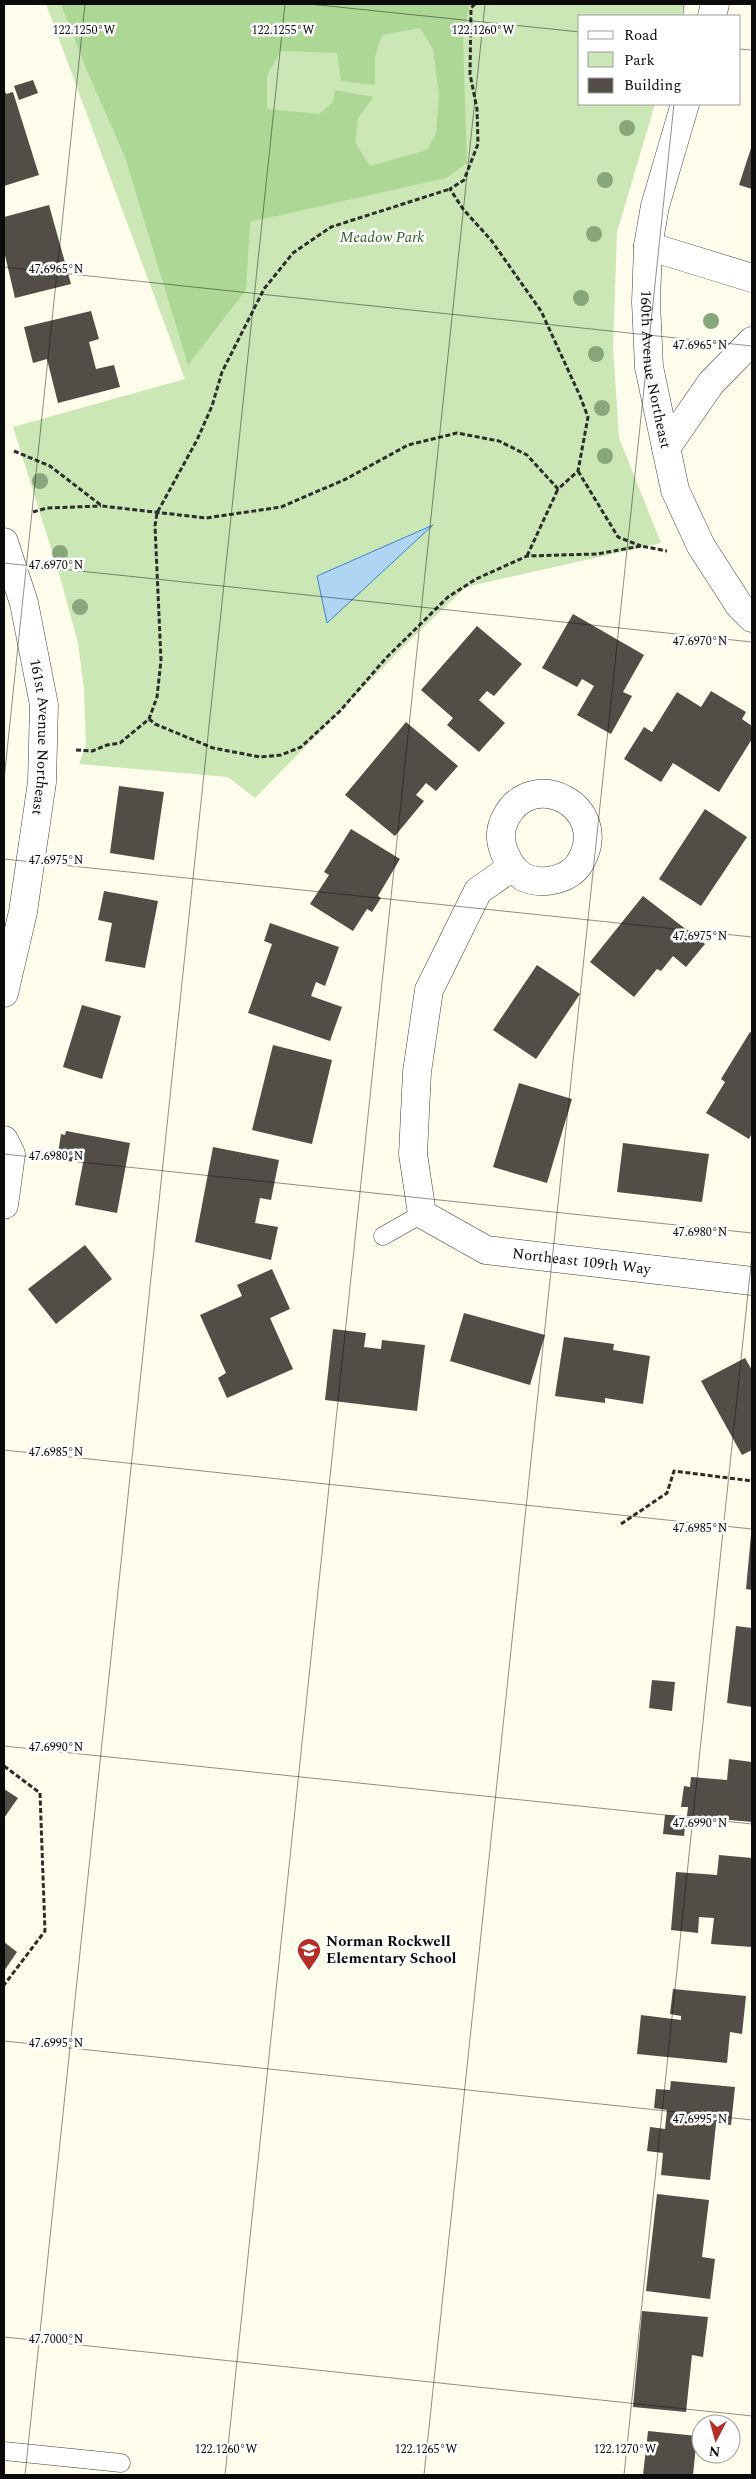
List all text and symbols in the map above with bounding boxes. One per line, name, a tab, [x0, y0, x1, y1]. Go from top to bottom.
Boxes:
legend	[578, 15, 741, 105]
text: 122.1250°W	[53, 21, 116, 40]
text: 122.1255°W	[252, 21, 315, 40]
text: 122.1260°W	[452, 21, 515, 40]
text: Road	[624, 24, 658, 47]
text: Park	[624, 49, 655, 72]
text: Building	[624, 74, 681, 97]
park label: Meadow Park	[340, 226, 424, 249]
text: 47.6965°N	[29, 260, 83, 279]
street label: 160th Avenue Northeast	[634, 290, 677, 451]
text: 47.6965°N	[673, 336, 727, 355]
text: 47.6970°N	[29, 556, 83, 575]
text: 47.6970°N	[673, 632, 727, 651]
street label: 161st Avenue Northeast	[23, 657, 55, 817]
text: 47.6975°N	[29, 851, 83, 870]
text: 47.6975°N	[673, 927, 727, 946]
text: 47.6980°N	[29, 1147, 83, 1166]
text: 47.6980°N	[673, 1223, 727, 1242]
street label: Northeast 109th Way	[511, 1242, 653, 1281]
text: 47.6985°N	[29, 1443, 83, 1462]
text: 47.6985°N	[673, 1519, 727, 1538]
text: 47.6990°N	[29, 1738, 83, 1757]
text: 47.6990°N	[673, 1814, 727, 1833]
place label: Norman Rockwell Elementary School	[326, 1930, 457, 1970]
school or university icon: Norman Rockwell Elementary School	[296, 1937, 322, 1971]
text: 47.6995°N	[29, 2034, 83, 2053]
text: 47.6995°N	[673, 2110, 727, 2129]
text: 47.7000°N	[29, 2330, 83, 2349]
north arrow	[691, 2414, 741, 2464]
text: 122.1260°W	[195, 2440, 258, 2459]
text: 122.1265°W	[395, 2440, 458, 2459]
text: 122.1270°W	[594, 2440, 657, 2459]
text: N	[708, 2440, 721, 2462]

